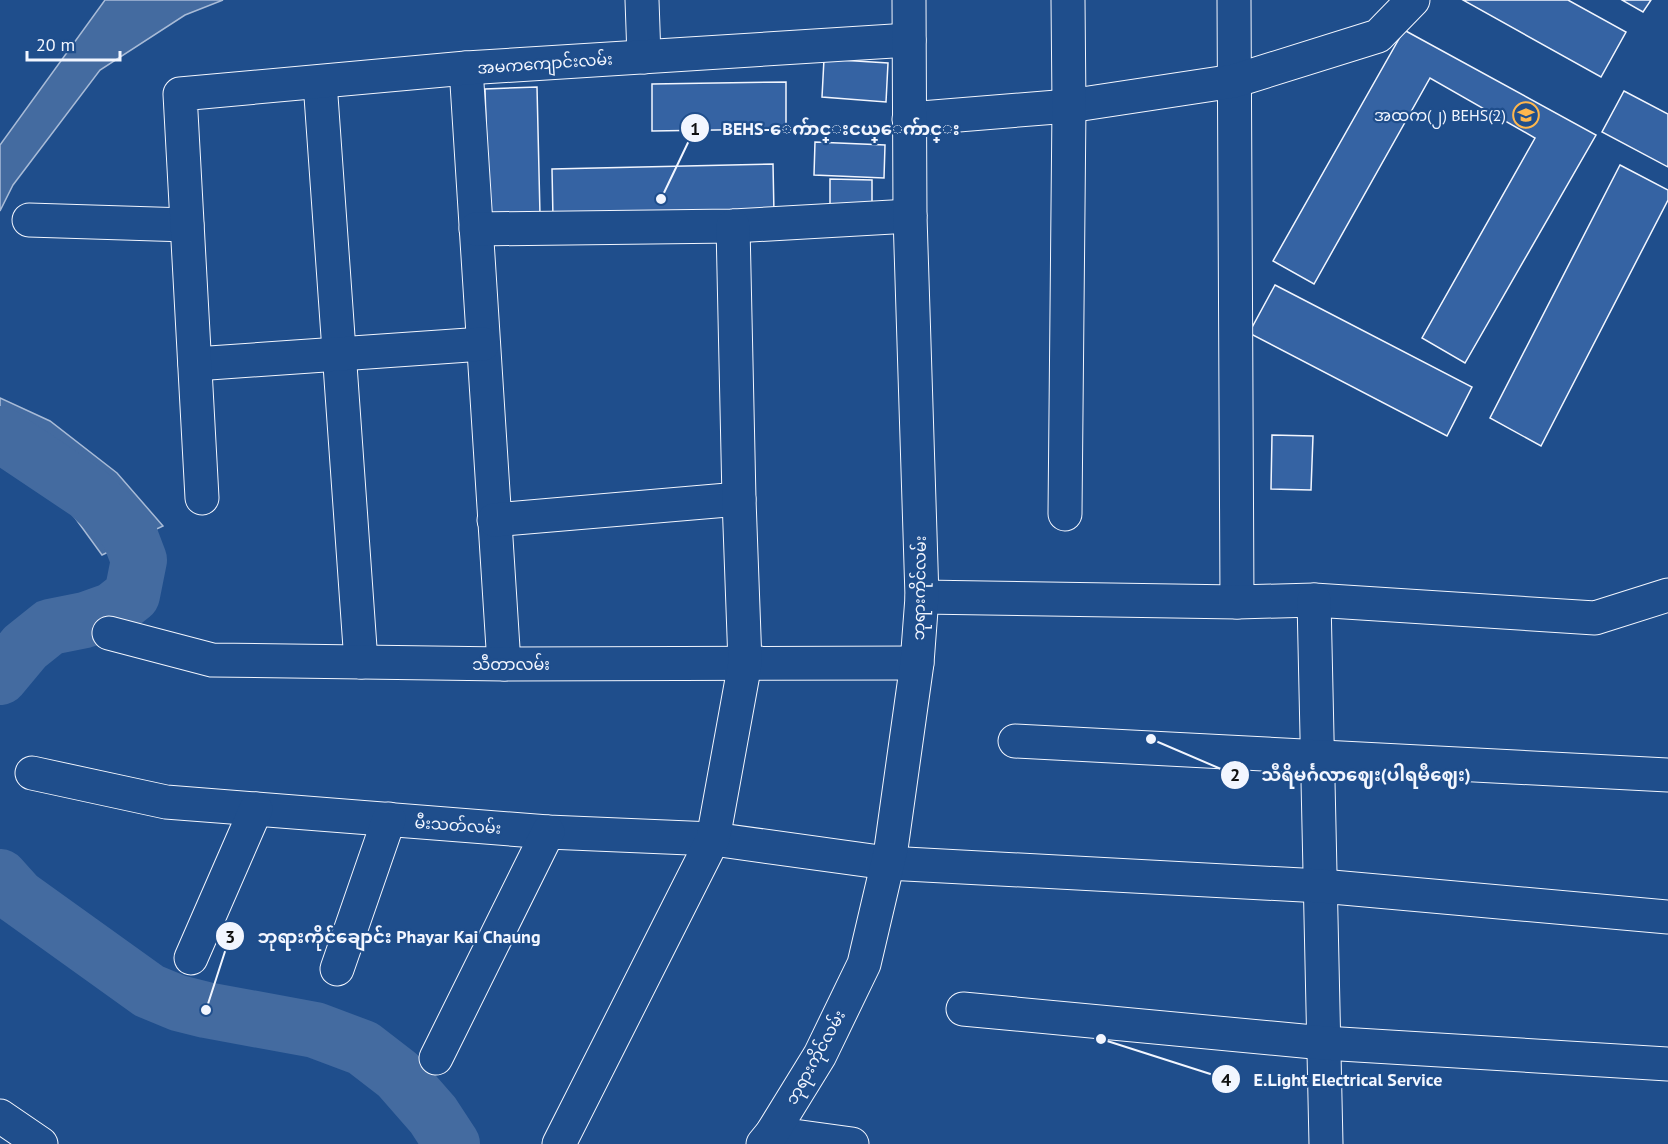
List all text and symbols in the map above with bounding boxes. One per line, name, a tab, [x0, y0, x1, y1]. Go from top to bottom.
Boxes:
scale bar	[27, 24, 120, 62]
text: 20 m	[36, 33, 75, 56]
street label: အမကကျောင်းလမ်း	[477, 47, 614, 82]
school or university icon: အထက(၂) BEHS(2)	[1511, 100, 1541, 130]
place label: အထက(၂) BEHS(2)	[1374, 105, 1506, 129]
callout: BEHS-ေက်ာင္းငယ္ေက်ာင္း	[680, 110, 972, 146]
text: 1	[690, 117, 700, 140]
text: BEHS-ေက်ာင္းငယ္ေက်ာင္း	[722, 117, 960, 143]
street label: ဘုရားကိုင်လမ်း	[907, 536, 935, 641]
street label: သီတာလမ်း	[472, 653, 550, 674]
callout: သီရိမင်္ဂလာဈေး(ပါရမီဈေး)	[1220, 757, 1483, 793]
text: 2	[1230, 763, 1240, 786]
text: သီရိမင်္ဂလာဈေး(ပါရမီဈေး)	[1261, 763, 1471, 789]
street label: မီးသတ်လမ်း	[414, 811, 502, 838]
callout: ဘုရားကိုင်ချောင်း Phayar Kai Chaung	[215, 918, 552, 954]
text: 3	[225, 925, 235, 948]
text: ဘုရားကိုင်ချောင်း Phayar Kai Chaung	[257, 925, 541, 952]
street label: ဘုရားကိုင်လမ်း	[780, 1006, 853, 1110]
callout: E.Light Electrical Service	[1211, 1061, 1454, 1097]
text: 4	[1221, 1068, 1231, 1091]
text: E.Light Electrical Service	[1254, 1068, 1442, 1091]

